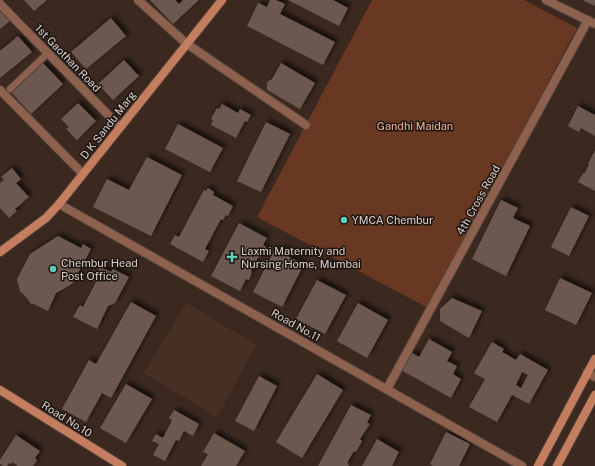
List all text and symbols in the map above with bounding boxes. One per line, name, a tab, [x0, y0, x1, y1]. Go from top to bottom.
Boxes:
street label: 1st Gaothan Road	[33, 22, 103, 94]
street label: D K Sandu Marg	[78, 89, 138, 161]
park label: Gandhi Maidan	[377, 120, 453, 132]
street label: 4th Cross Road	[454, 163, 502, 237]
place label: YMCA Chembur	[352, 214, 433, 226]
marker: YMCA Chembur	[339, 215, 349, 225]
place label: Laxmi Maternity and Nursing Home, Mumbai	[241, 245, 361, 270]
marker: Laxmi Maternity and Nursing Home, Mumbai	[226, 251, 238, 263]
place label: Chembur Head Post Office	[61, 257, 138, 282]
marker: Chembur Head Post Office	[48, 264, 58, 274]
street label: Road No.11	[269, 307, 323, 343]
street label: Road No.10	[40, 399, 95, 439]

